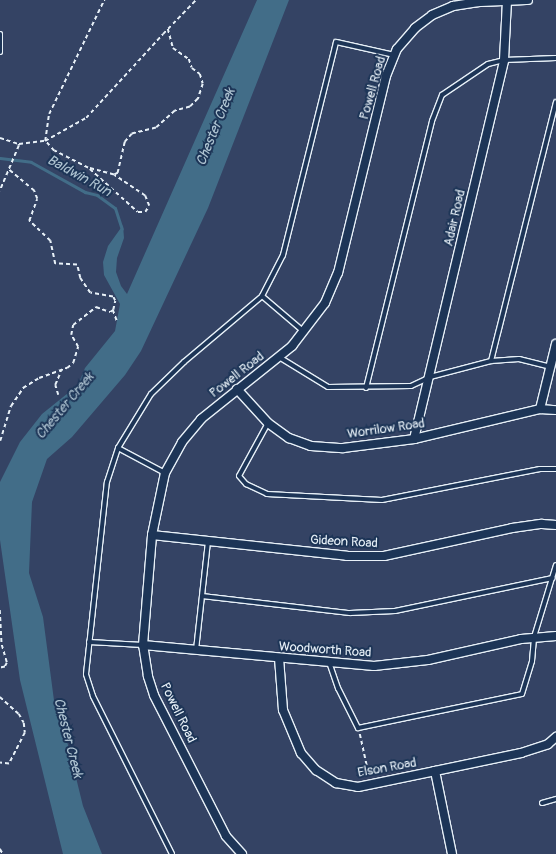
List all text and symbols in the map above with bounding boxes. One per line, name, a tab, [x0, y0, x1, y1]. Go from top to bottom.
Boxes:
street label: Powell Road	[357, 55, 389, 121]
water label: Chester Creek	[193, 86, 239, 168]
water label: Baldwin Run	[44, 152, 114, 200]
street label: Adair Road	[441, 188, 469, 248]
street label: Powell Road	[207, 349, 267, 401]
water label: Chester Creek	[32, 369, 98, 443]
street label: Worrilow Road	[346, 416, 426, 442]
street label: Gideon Road	[310, 532, 378, 552]
street label: Woodworth Road	[278, 639, 372, 661]
street label: Powell Road	[157, 680, 199, 746]
water label: Chester Creek	[50, 696, 86, 780]
street label: Elson Road	[356, 755, 418, 781]

